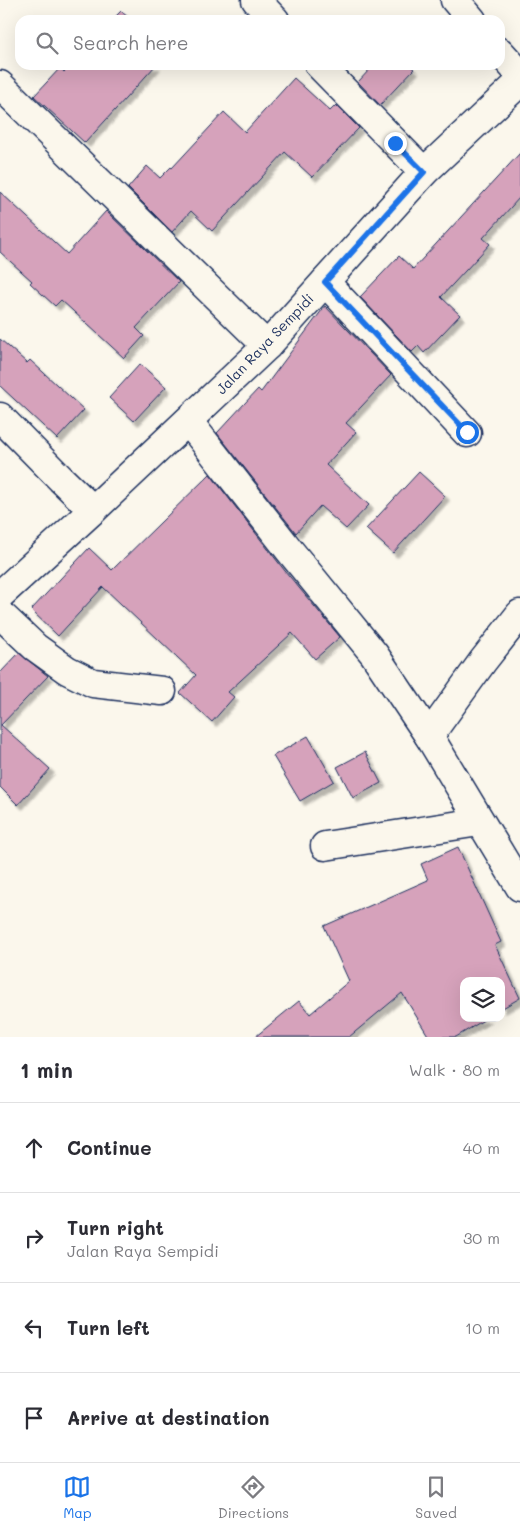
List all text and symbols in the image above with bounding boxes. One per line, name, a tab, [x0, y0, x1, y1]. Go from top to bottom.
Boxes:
search box	[15, 15, 505, 70]
icon: search	[33, 29, 61, 57]
text: Search here	[73, 30, 189, 55]
route end	[384, 132, 407, 155]
street label: Jalan Raya Sempidi	[212, 289, 318, 398]
route start	[456, 421, 479, 444]
map controls	[460, 977, 505, 1022]
button: layers	[460, 977, 505, 1022]
text: 1 min	[20, 1056, 73, 1083]
text: Walk · 80 m	[409, 1059, 500, 1080]
icon: ahead	[20, 1134, 48, 1162]
text: Continue	[67, 1135, 152, 1160]
text: 40 m	[463, 1137, 500, 1158]
text: Turn right	[67, 1215, 164, 1240]
icon: right	[20, 1224, 48, 1252]
text: 30 m	[463, 1227, 500, 1248]
text: Jalan Raya Sempidi	[67, 1240, 219, 1261]
icon: left	[20, 1314, 48, 1342]
text: Turn left	[67, 1315, 150, 1340]
text: 10 m	[465, 1317, 500, 1338]
icon: arrive	[20, 1404, 48, 1432]
text: Arrive at destination	[67, 1405, 270, 1430]
tab: Map	[63, 1473, 92, 1522]
tab: Directions	[218, 1473, 289, 1522]
tab: Saved	[415, 1473, 457, 1522]

